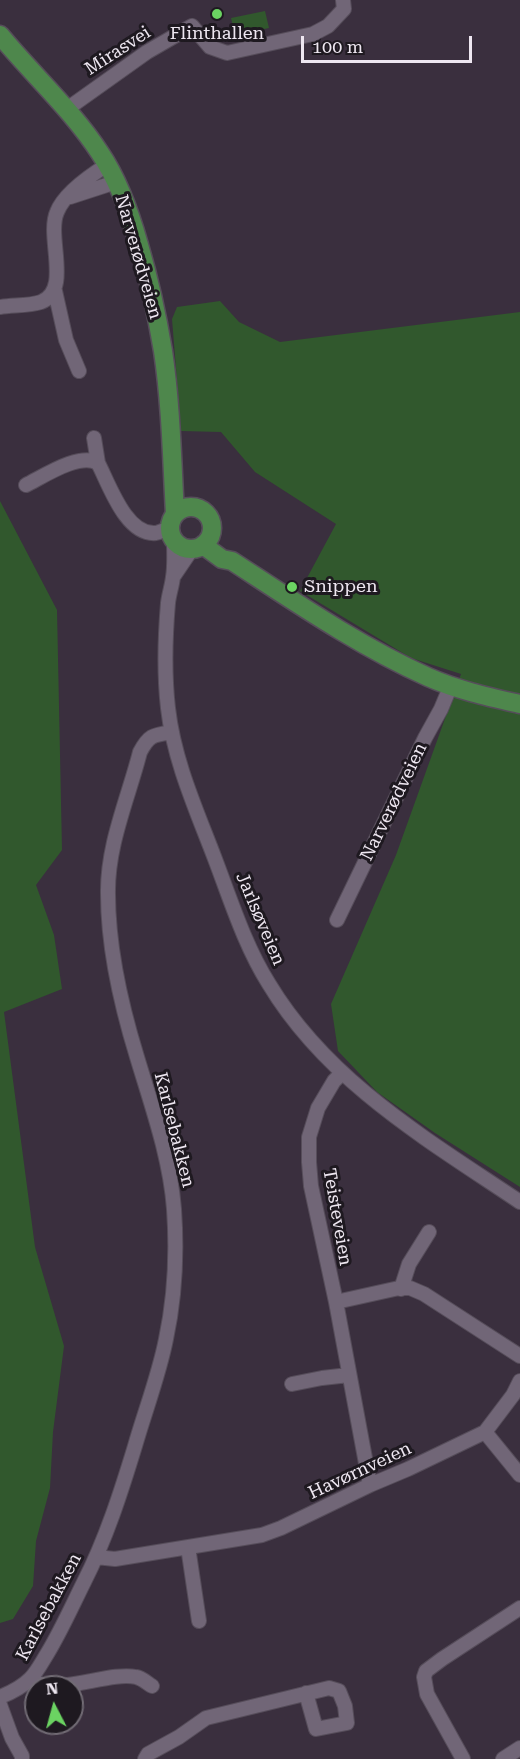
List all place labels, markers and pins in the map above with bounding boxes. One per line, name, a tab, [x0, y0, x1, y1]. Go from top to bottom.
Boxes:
marker: Flinthallen	[210, 7, 224, 21]
place label: Flinthallen	[170, 23, 264, 45]
place label: Snippen	[304, 576, 378, 598]
marker: Snippen	[285, 580, 299, 594]

